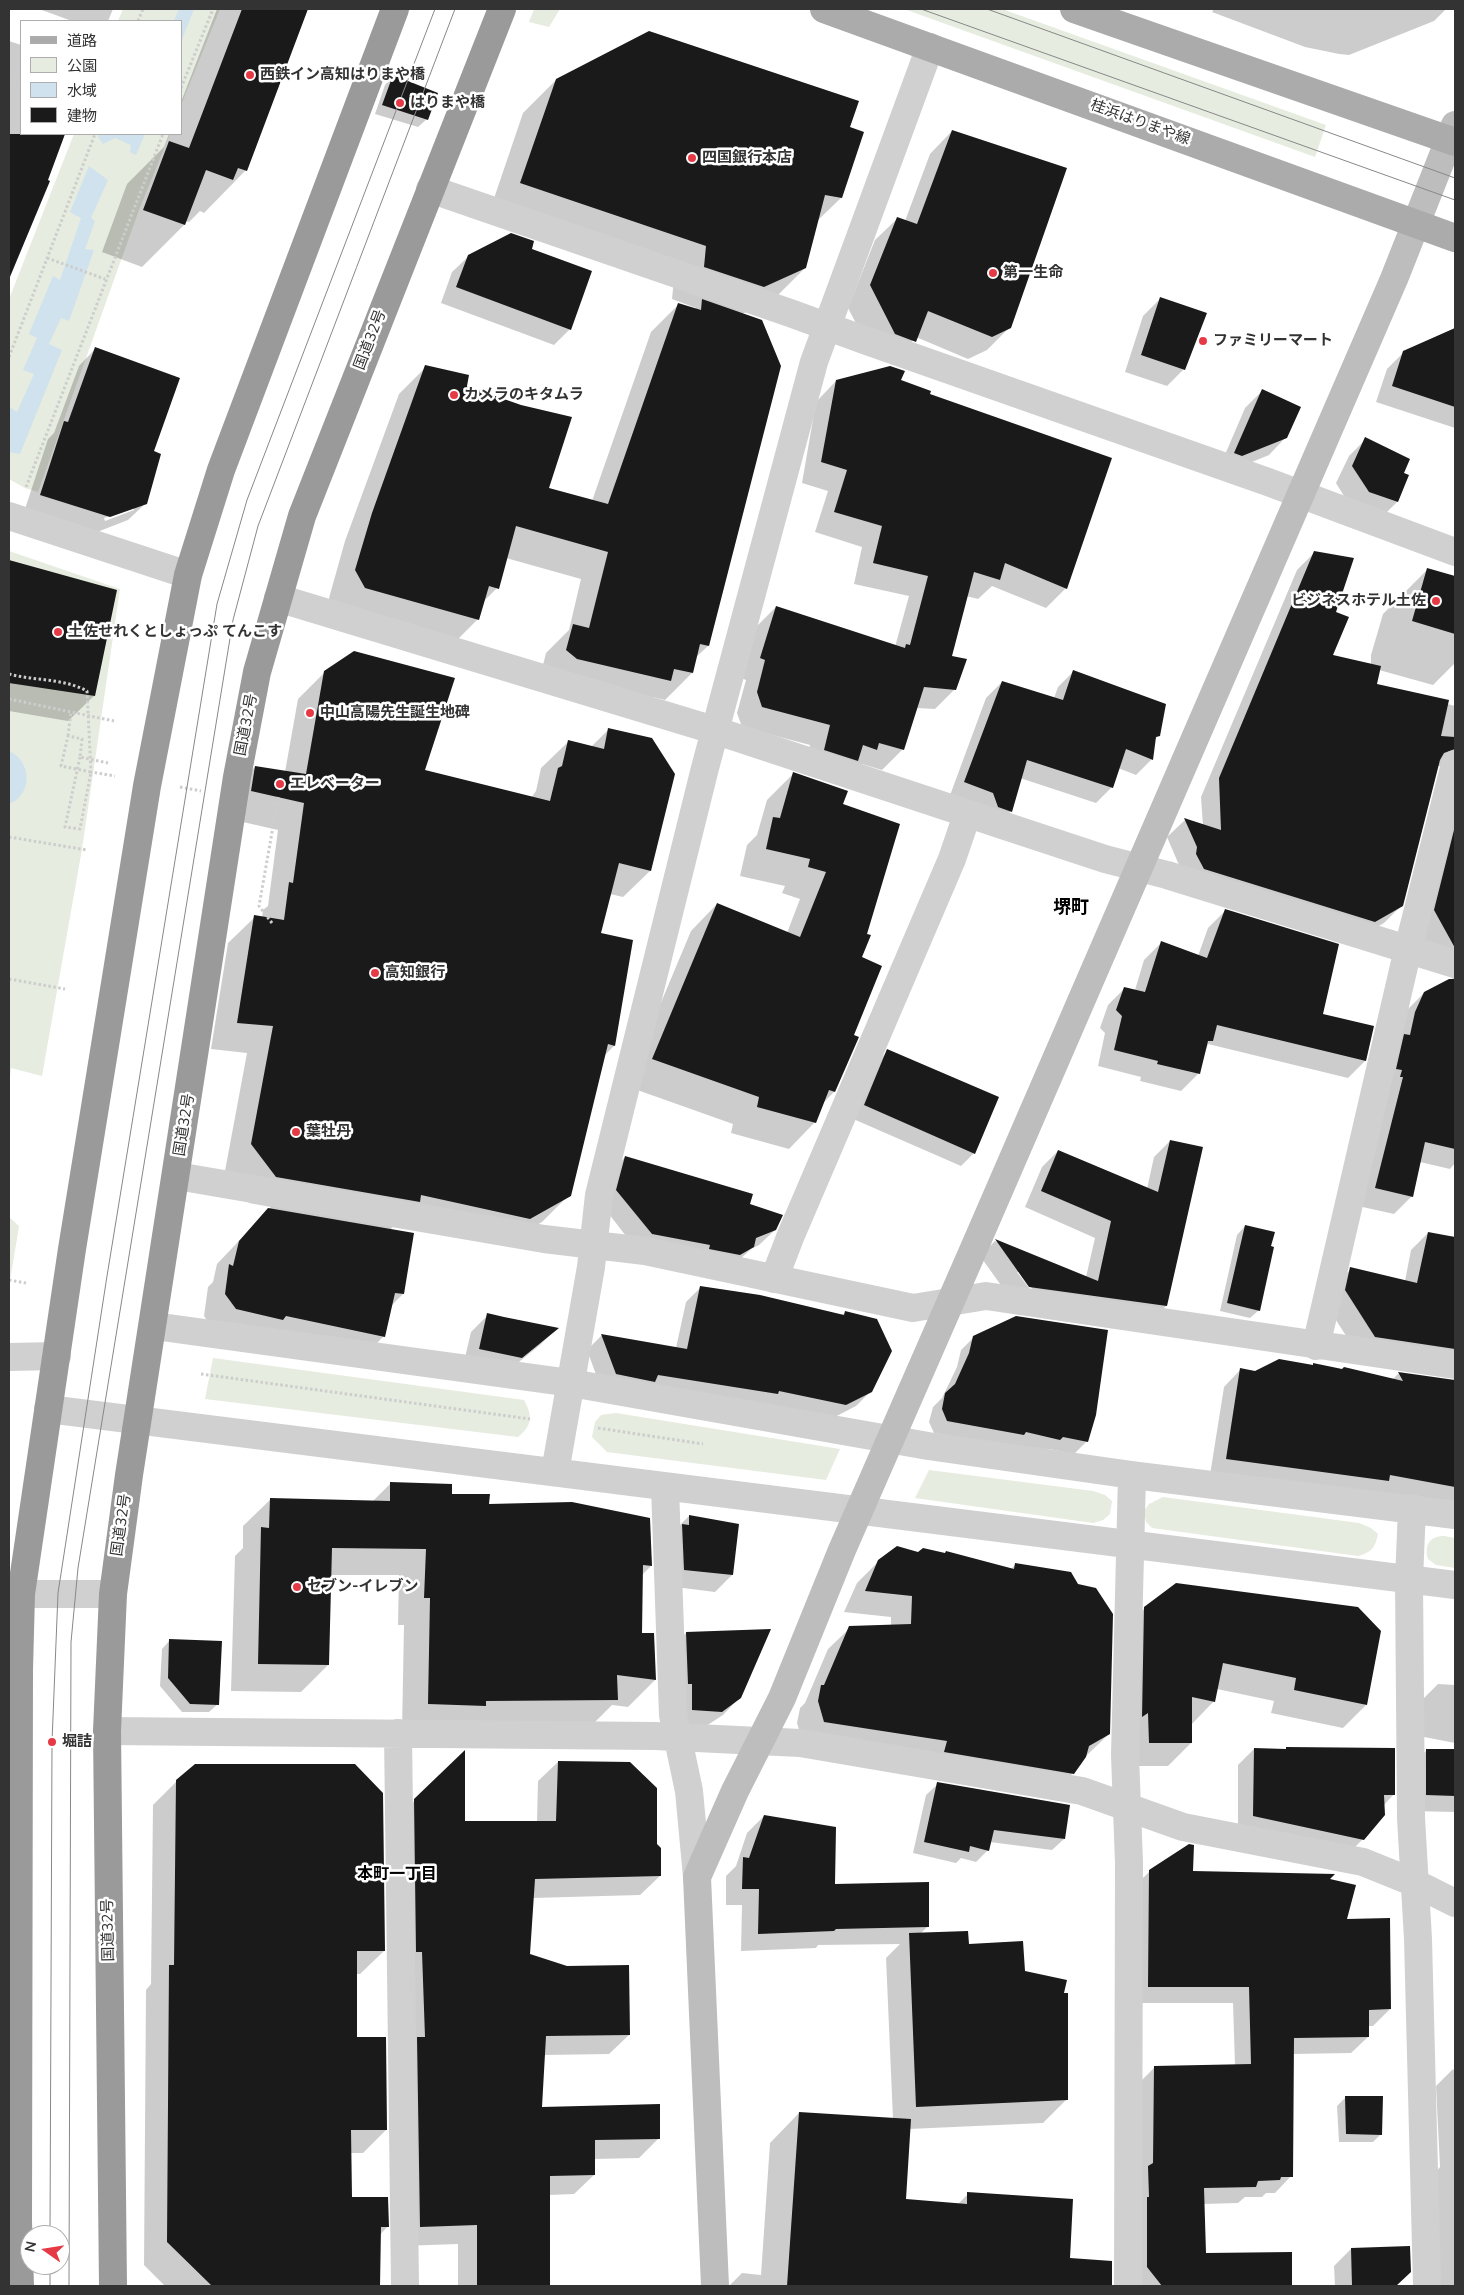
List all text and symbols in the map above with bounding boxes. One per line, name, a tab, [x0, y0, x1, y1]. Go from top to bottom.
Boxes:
legend	[20, 20, 182, 135]
text: 道路	[67, 31, 97, 51]
text: 公園	[67, 56, 97, 76]
place label: 西鉄イン高知はりまや橋	[260, 66, 425, 84]
marker: 西鉄イン高知はりまや橋	[244, 69, 256, 81]
text: 水域	[67, 81, 97, 101]
place label: はりまや橋	[410, 94, 485, 112]
marker: はりまや橋	[394, 97, 406, 109]
street label: 桂浜はりまや線	[1088, 97, 1192, 149]
text: 建物	[67, 106, 97, 126]
place label: 四国銀行本店	[702, 149, 792, 167]
marker: 四国銀行本店	[686, 152, 698, 164]
place label: 第一生命	[1003, 264, 1063, 282]
marker: 第一生命	[987, 267, 999, 279]
street label: 国道32号	[351, 307, 391, 373]
place label: ファミリーマート	[1213, 332, 1333, 350]
marker: ファミリーマート	[1197, 335, 1209, 347]
place label: カメラのキタムラ	[464, 386, 584, 404]
marker: カメラのキタムラ	[448, 389, 460, 401]
place label: ビジネスホテル土佐	[1291, 592, 1426, 610]
marker: ビジネスホテル土佐	[1430, 595, 1442, 607]
place label: 土佐せれくとしょっぷ てんこす	[68, 623, 282, 641]
marker: 土佐せれくとしょっぷ てんこす	[52, 626, 64, 638]
street label: 国道32号	[232, 692, 262, 758]
place label: 中山高陽先生誕生地碑	[320, 704, 470, 722]
marker: 中山高陽先生誕生地碑	[304, 707, 316, 719]
place label: エレベーター	[290, 775, 380, 793]
marker: エレベーター	[274, 778, 286, 790]
district label: 堺町	[1053, 898, 1089, 920]
place label: 高知銀行	[385, 964, 445, 982]
marker: 高知銀行	[369, 967, 381, 979]
street label: 国道32号	[171, 1092, 199, 1158]
place label: 葉牡丹	[306, 1123, 351, 1141]
marker: 葉牡丹	[290, 1126, 302, 1138]
street label: 国道32号	[109, 1493, 135, 1557]
place label: セブン-イレブン	[307, 1578, 419, 1596]
marker: セブン-イレブン	[291, 1581, 303, 1593]
place label: 堀詰	[62, 1733, 92, 1751]
marker: 堀詰	[46, 1736, 58, 1748]
district label: 本町一丁目	[357, 1865, 437, 1885]
street label: 国道32号	[99, 1898, 119, 1962]
north arrow	[20, 2225, 70, 2275]
text: N	[20, 2240, 41, 2254]

